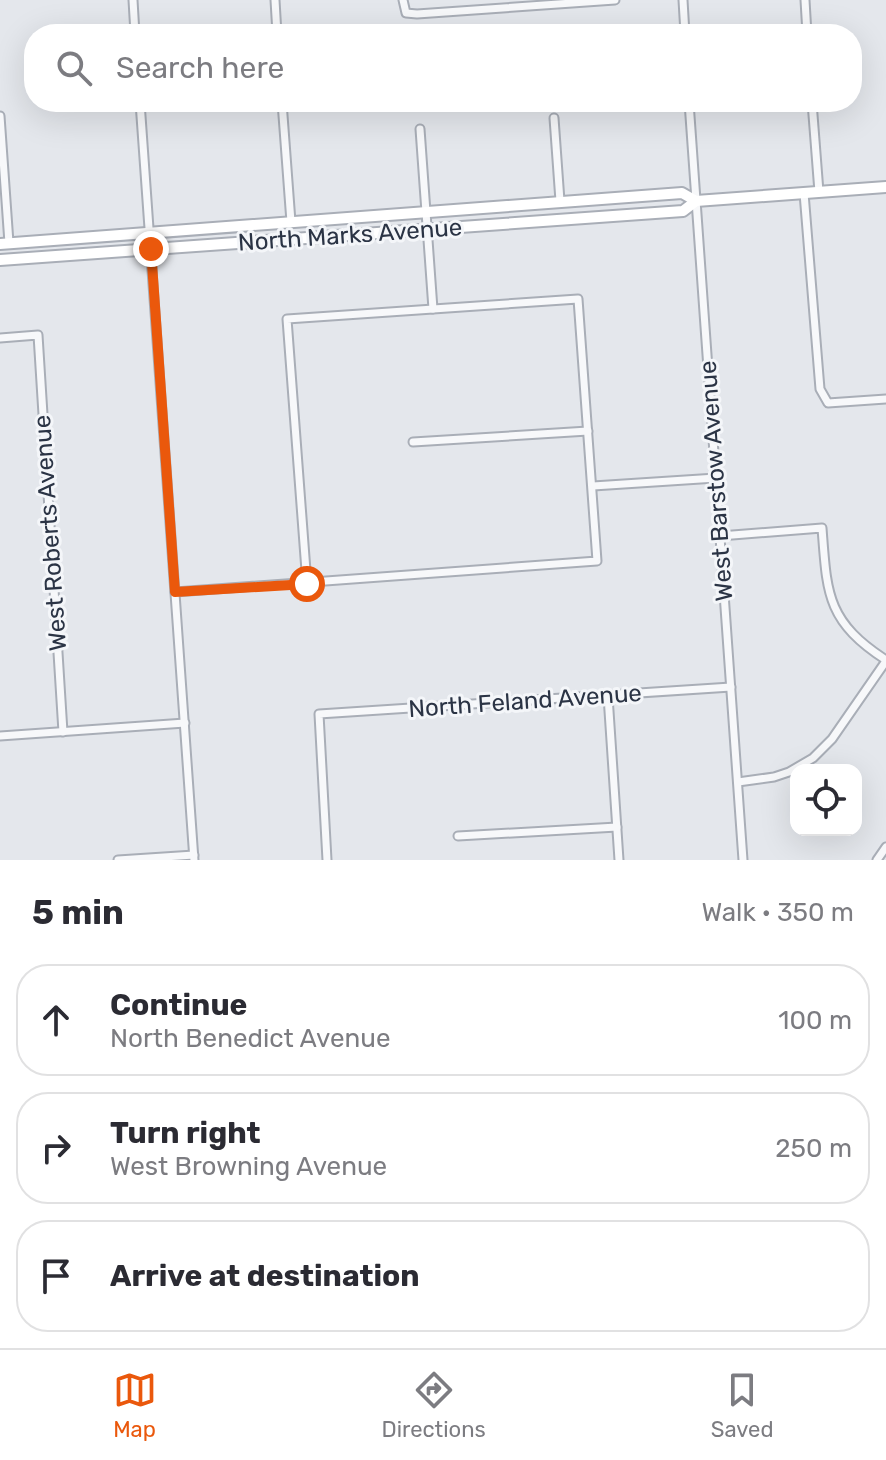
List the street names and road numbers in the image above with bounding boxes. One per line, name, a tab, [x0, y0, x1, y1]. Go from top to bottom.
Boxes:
street label: North Marks Avenue	[237, 213, 463, 257]
street label: West Barstow Avenue	[694, 360, 738, 602]
street label: West Roberts Avenue	[28, 414, 72, 652]
street label: North Feland Avenue	[407, 679, 643, 723]

